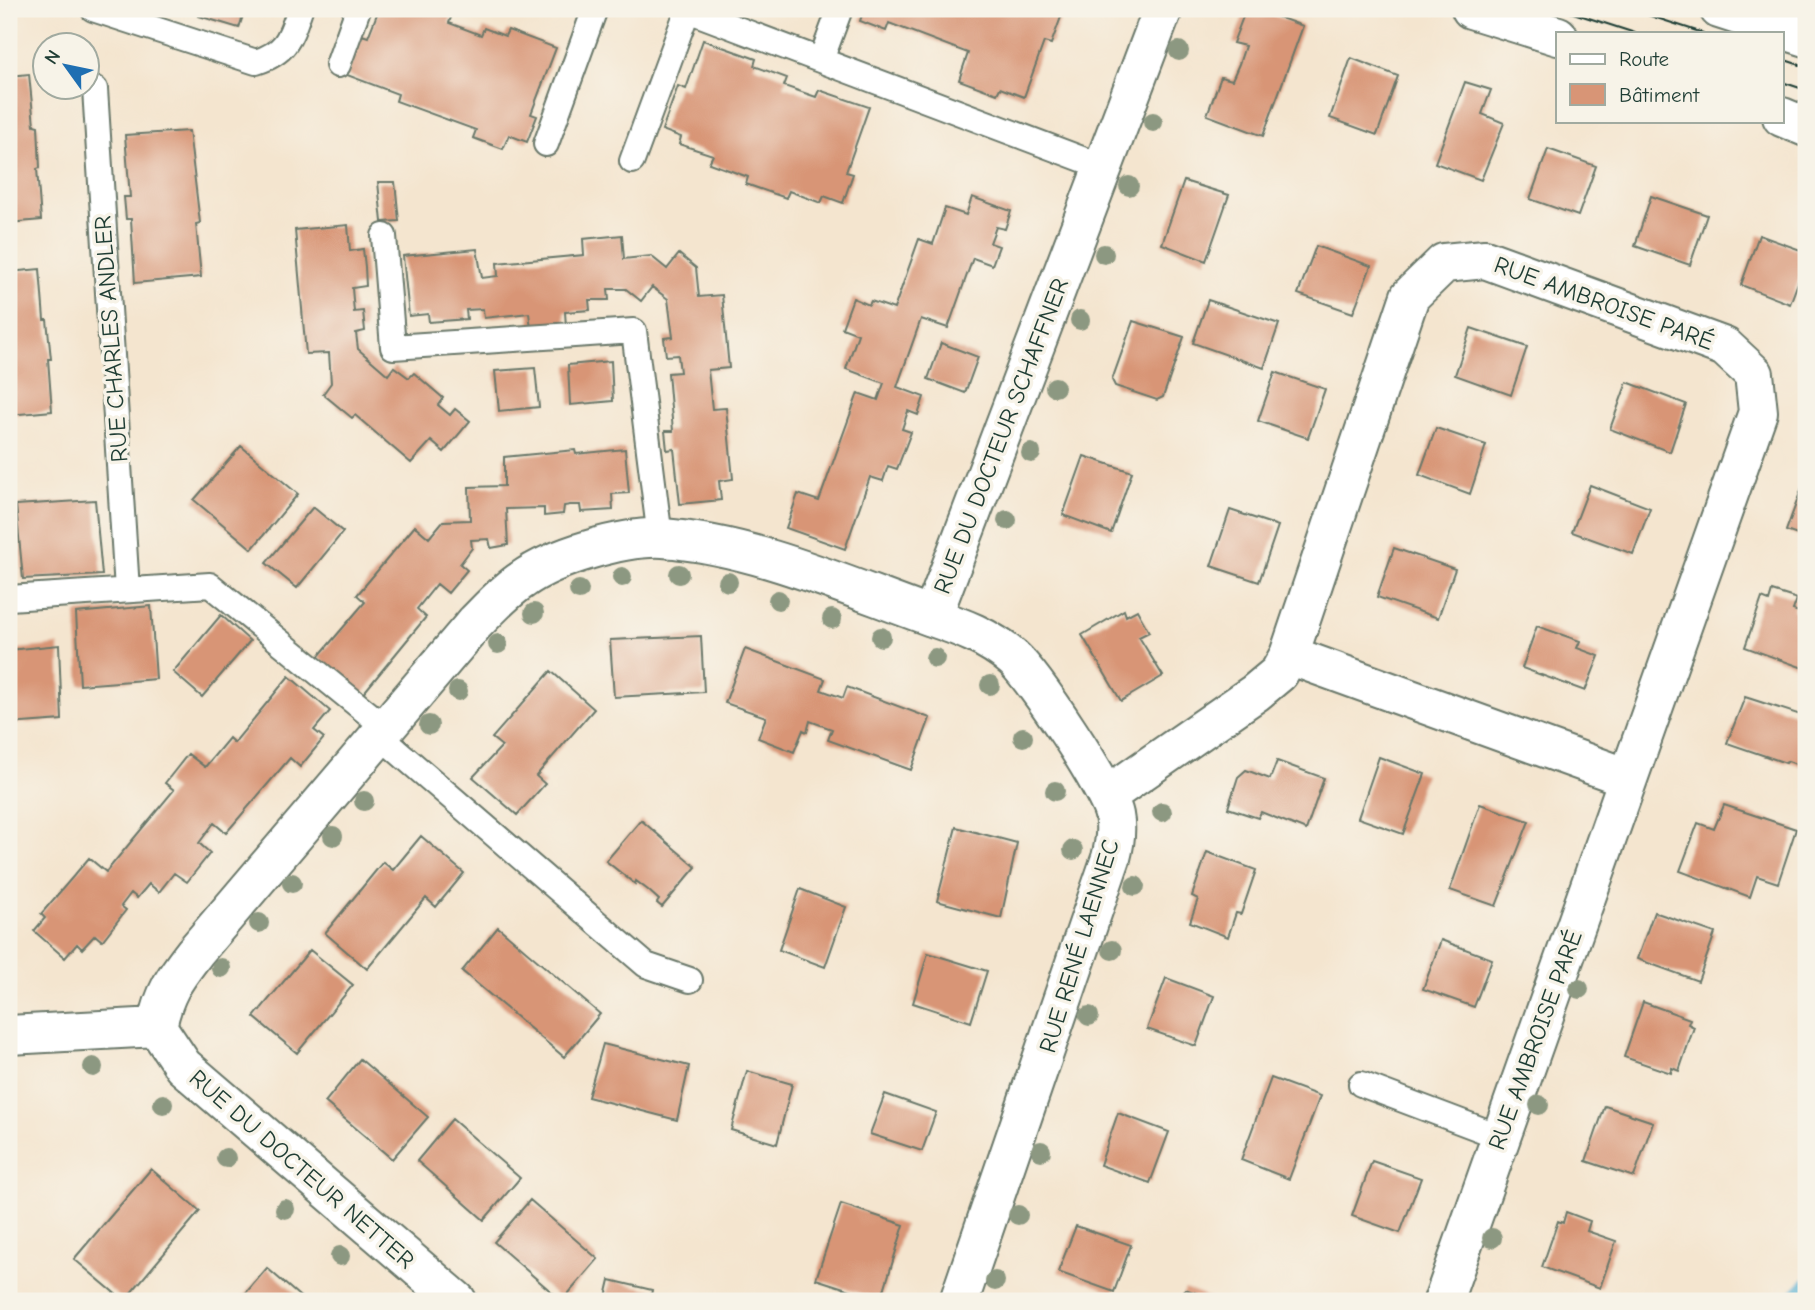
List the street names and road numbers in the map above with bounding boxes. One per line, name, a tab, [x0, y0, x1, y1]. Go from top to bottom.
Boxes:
street label: RUE CHARLES ANDLER	[88, 215, 134, 463]
street label: RUE AMBROISE PARÉ	[1490, 250, 1718, 356]
street label: RUE DU DOCTEUR SCHAFFNER	[928, 274, 1074, 598]
street label: RUE RENÉ LAENNEC	[1033, 836, 1125, 1056]
street label: RUE AMBROISE PARÉ	[1482, 926, 1588, 1154]
street label: RUE DU DOCTEUR NETTER	[184, 1064, 420, 1274]

